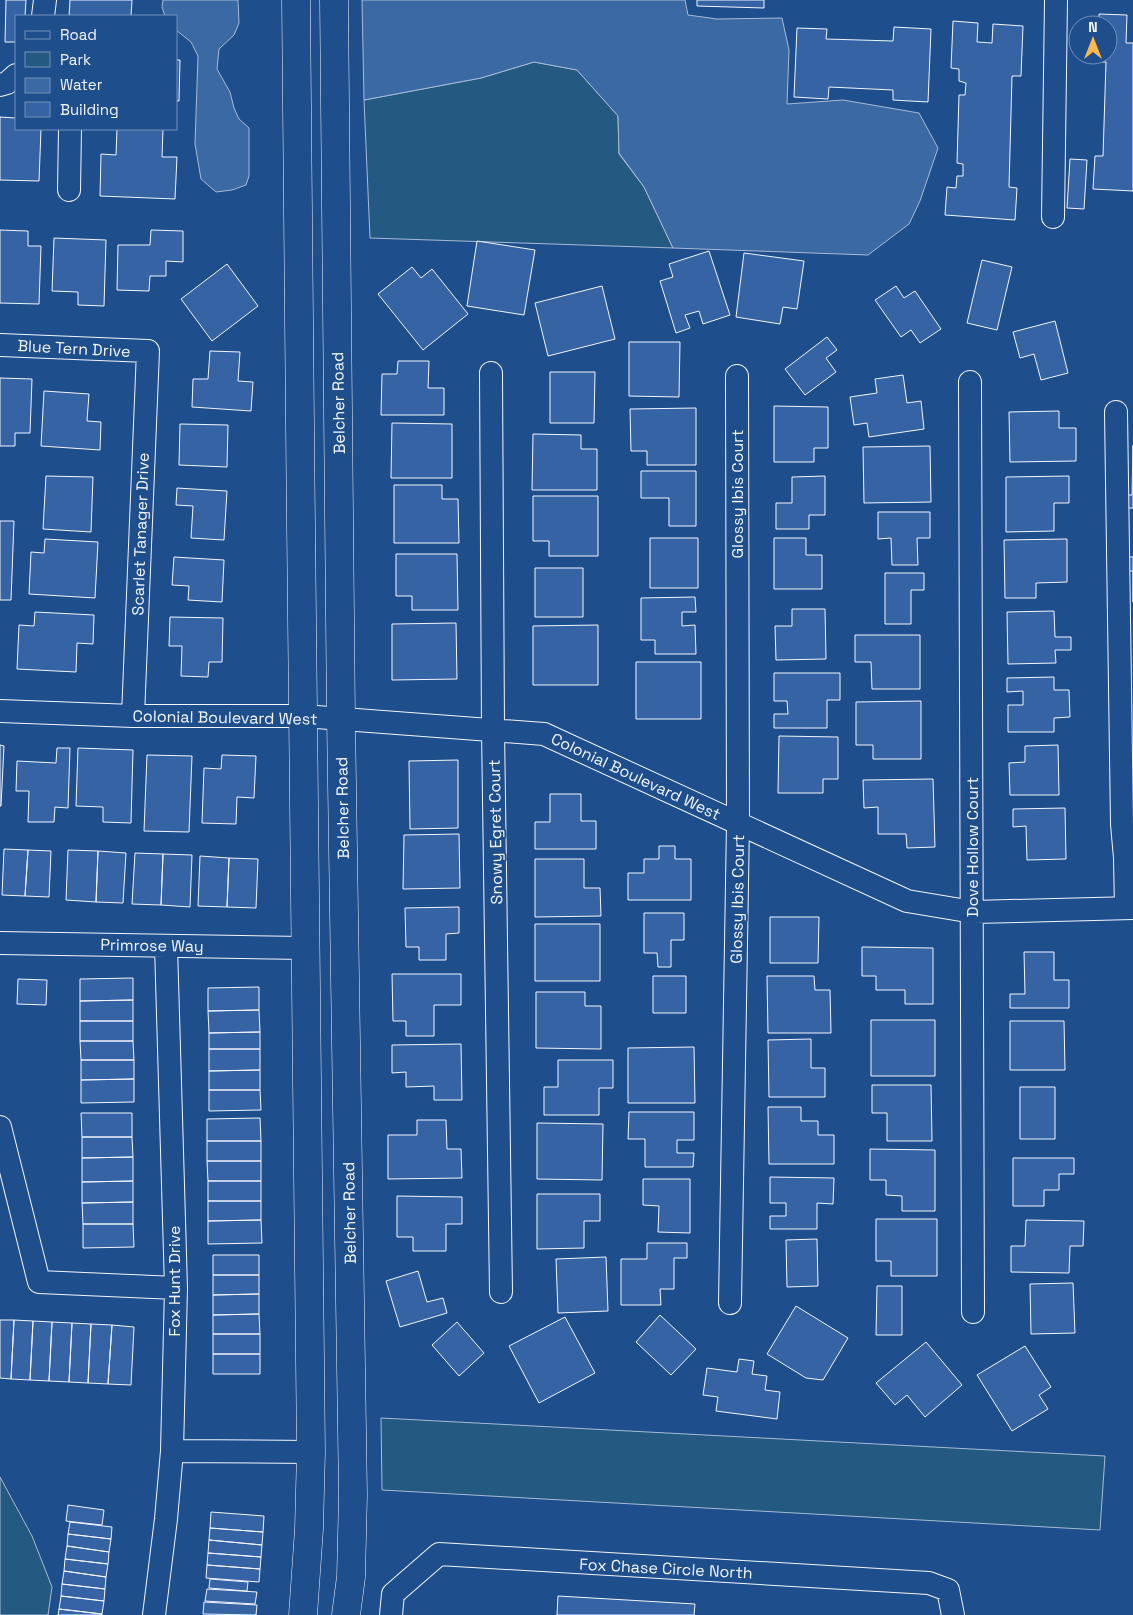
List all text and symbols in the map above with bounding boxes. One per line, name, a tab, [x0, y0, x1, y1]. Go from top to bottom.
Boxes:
legend	[15, 15, 178, 130]
north arrow	[1068, 15, 1118, 65]
text: N	[1088, 18, 1098, 36]
text: Road	[60, 25, 97, 44]
text: Park	[60, 50, 91, 69]
text: Water	[60, 75, 103, 94]
text: Building	[60, 100, 119, 119]
street label: Blue Tern Drive	[17, 335, 131, 362]
street label: Belcher Road	[327, 352, 350, 454]
street label: Glossy Ibis Court	[727, 429, 748, 559]
street label: Scarlet Tanager Drive	[127, 452, 154, 616]
street label: Colonial Boulevard West	[132, 705, 318, 730]
street label: Colonial Boulevard West	[548, 728, 724, 825]
street label: Belcher Road	[331, 757, 354, 859]
street label: Snowy Egret Court	[484, 759, 507, 905]
street label: Dove Hollow Court	[962, 777, 983, 917]
street label: Glossy Ibis Court	[726, 834, 749, 964]
street label: Primrose Way	[100, 934, 204, 957]
street label: Belcher Road	[338, 1162, 361, 1264]
street label: Fox Hunt Drive	[164, 1225, 185, 1337]
street label: Fox Chase Circle North	[579, 1553, 753, 1584]

